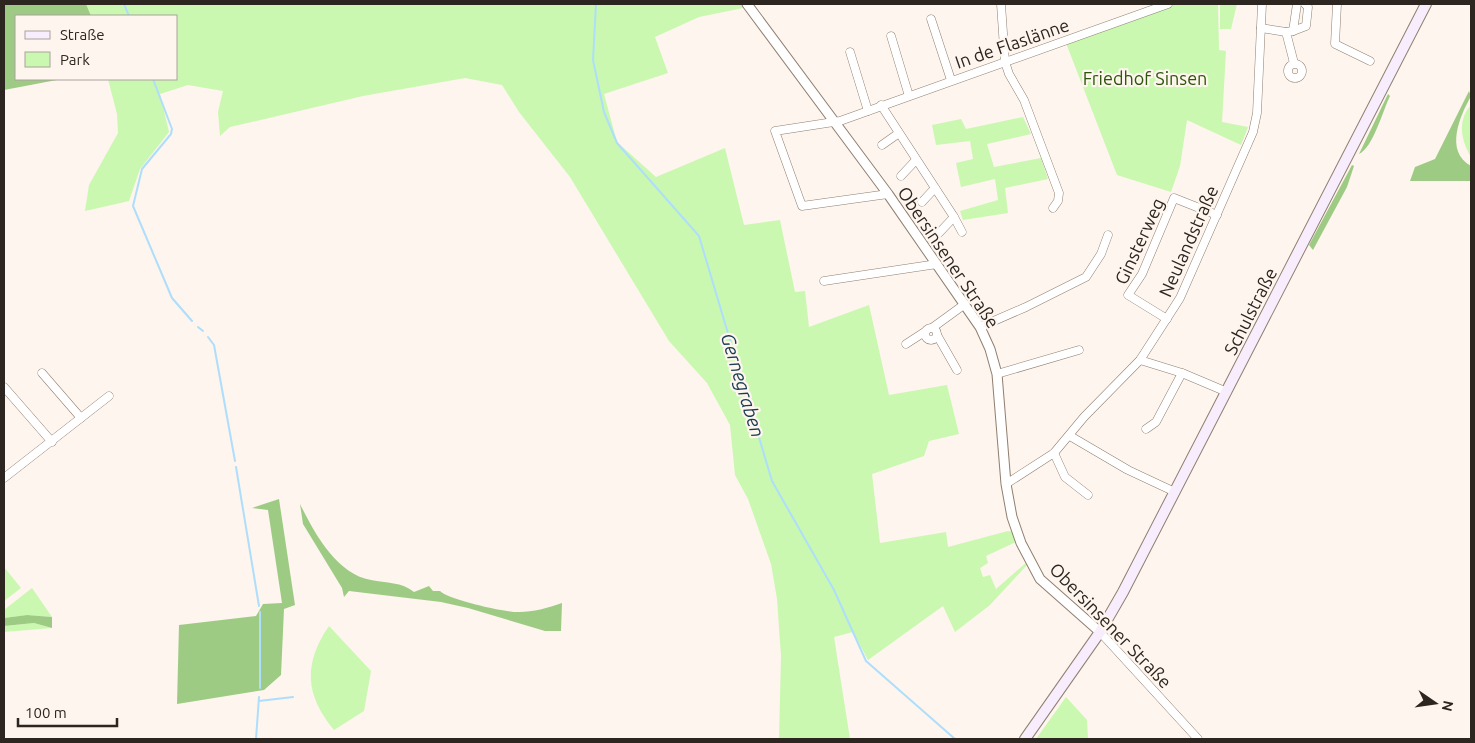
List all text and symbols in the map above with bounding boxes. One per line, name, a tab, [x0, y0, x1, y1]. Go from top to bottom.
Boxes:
street label: In de Flaslänne	[952, 14, 1072, 72]
legend	[15, 15, 178, 80]
text: Straße	[60, 26, 104, 43]
text: Park	[60, 51, 90, 68]
park label: Friedhof Sinsen	[1083, 68, 1207, 88]
street label: Neulandstraße	[1155, 182, 1221, 300]
street label: Obersinsener Straße	[894, 183, 1004, 331]
street label: Ginsterweg	[1110, 195, 1168, 287]
street label: Schulstraße	[1220, 264, 1280, 358]
water label: Gernegraben	[717, 330, 769, 440]
street label: Obersinsener Straße	[1046, 558, 1176, 692]
north arrow	[1410, 678, 1460, 728]
scale bar	[18, 696, 116, 728]
text: N	[1439, 699, 1457, 713]
text: 100 m	[25, 704, 67, 721]

